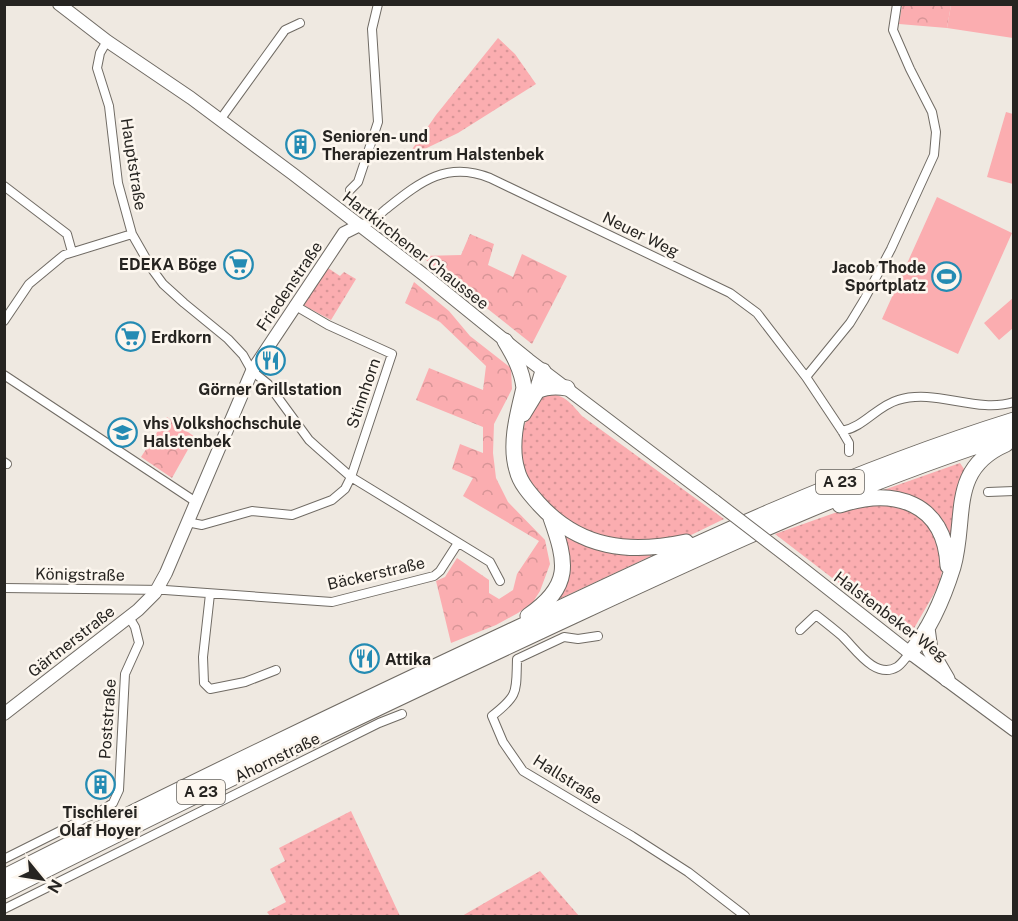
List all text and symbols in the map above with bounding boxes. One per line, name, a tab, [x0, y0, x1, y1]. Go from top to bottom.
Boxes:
street label: Hauptstraße	[117, 117, 150, 212]
place label: Senioren- und Therapiezentrum Halstenbek	[322, 127, 544, 164]
building icon: Senioren- und Therapiezentrum Halstenbek	[285, 129, 317, 161]
street label: Hartkirchener Chaussee	[339, 187, 493, 313]
street label: Neuer Weg	[599, 208, 682, 261]
street label: Friedenstraße	[252, 238, 326, 335]
supermarket icon: EDEKA Böge	[222, 248, 254, 280]
place label: EDEKA Böge	[119, 255, 217, 274]
place label: Jacob Thode Sportplatz	[832, 258, 926, 295]
sports icon: Jacob Thode Sportplatz	[931, 260, 963, 292]
supermarket icon: Erdkorn	[114, 321, 146, 353]
place label: Erdkorn	[151, 328, 212, 347]
restaurant icon: Görner Grillstation	[254, 345, 286, 377]
street label: Stinnhorn	[343, 356, 384, 431]
place label: Görner Grillstation	[198, 380, 342, 399]
place label: vhs Volkshochschule Halstenbek	[143, 414, 302, 451]
school or university icon: vhs Volkshochschule Halstenbek	[106, 416, 138, 448]
road number: A 23	[816, 470, 864, 494]
street label: Bäckerstraße	[326, 553, 427, 594]
street label: Königstraße	[35, 564, 125, 585]
street label: Halstenbeker Weg	[830, 567, 951, 665]
street label: Gärtnerstraße	[24, 602, 118, 681]
restaurant icon: Attika	[348, 643, 380, 675]
place label: Attika	[385, 650, 431, 669]
street label: Poststraße	[95, 678, 120, 760]
street label: Ahornstraße	[231, 729, 323, 786]
street label: Hallstraße	[530, 751, 606, 808]
building icon: Tischlerei Olaf Hoyer	[84, 768, 116, 800]
road number: A 23	[177, 780, 225, 804]
place label: Tischlerei Olaf Hoyer	[59, 803, 141, 840]
north arrow	[12, 849, 72, 909]
text: N	[43, 876, 66, 896]

